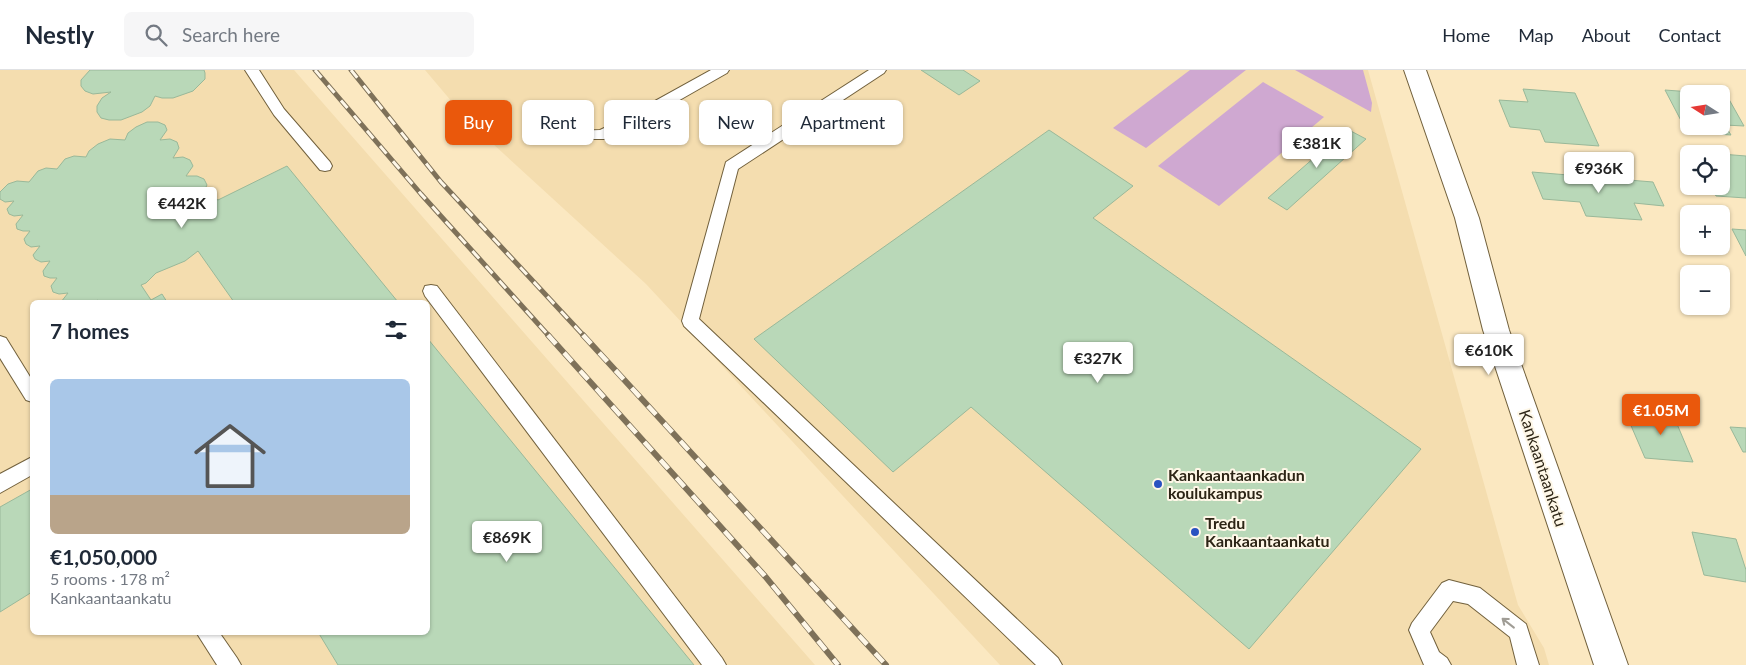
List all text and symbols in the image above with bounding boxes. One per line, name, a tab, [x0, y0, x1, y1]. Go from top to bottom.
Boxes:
search box	[124, 12, 474, 57]
text: Nestly	[25, 20, 94, 49]
icon: search	[142, 21, 170, 49]
text: Search here	[182, 23, 280, 46]
text: Home	[1442, 24, 1490, 46]
text: Map	[1518, 24, 1554, 46]
text: About	[1582, 24, 1631, 46]
text: Contact	[1659, 24, 1721, 46]
north arrow	[1680, 85, 1730, 135]
map controls	[1680, 85, 1730, 315]
chip: Buy	[445, 100, 512, 145]
chip: Rent	[522, 100, 594, 145]
chip: Filters	[604, 100, 689, 145]
chip: New	[699, 100, 772, 145]
chip: Apartment	[782, 100, 903, 145]
pin: €381K	[1282, 126, 1352, 169]
text: €381K	[1293, 133, 1341, 152]
button: locate	[1680, 145, 1730, 195]
pin: €936K	[1564, 152, 1634, 194]
text: €936K	[1575, 158, 1623, 177]
pin: €442K	[147, 186, 217, 229]
text: €442K	[158, 193, 206, 212]
button: +	[1680, 205, 1730, 255]
button: −	[1680, 265, 1730, 315]
icon: filters	[382, 316, 410, 344]
text: 7 homes	[50, 318, 129, 343]
pin: €610K	[1454, 334, 1524, 376]
text: €610K	[1465, 340, 1513, 359]
pin: €327K	[1063, 342, 1133, 384]
text: €327K	[1074, 348, 1122, 367]
pin: €1.05M	[1620, 394, 1702, 436]
text: €1.05M	[1633, 400, 1689, 419]
street label: Kankaantaankatu	[1516, 407, 1571, 529]
icon: home	[185, 411, 275, 501]
place label: Kankaantaankadun koulukampus	[1168, 465, 1305, 502]
marker: Kankaantaankadun koulukampus	[1152, 478, 1164, 490]
place label: Tredu Kankaantaankatu	[1205, 513, 1330, 550]
pin: €869K	[472, 520, 542, 563]
marker: Tredu Kankaantaankatu	[1189, 526, 1201, 538]
text: €869K	[483, 527, 531, 546]
text: €1,050,000	[50, 544, 157, 569]
text: 5 rooms · 178 m²	[50, 569, 170, 588]
text: Kankaantaankatu	[50, 588, 171, 607]
one-way arrow	[1502, 617, 1515, 628]

